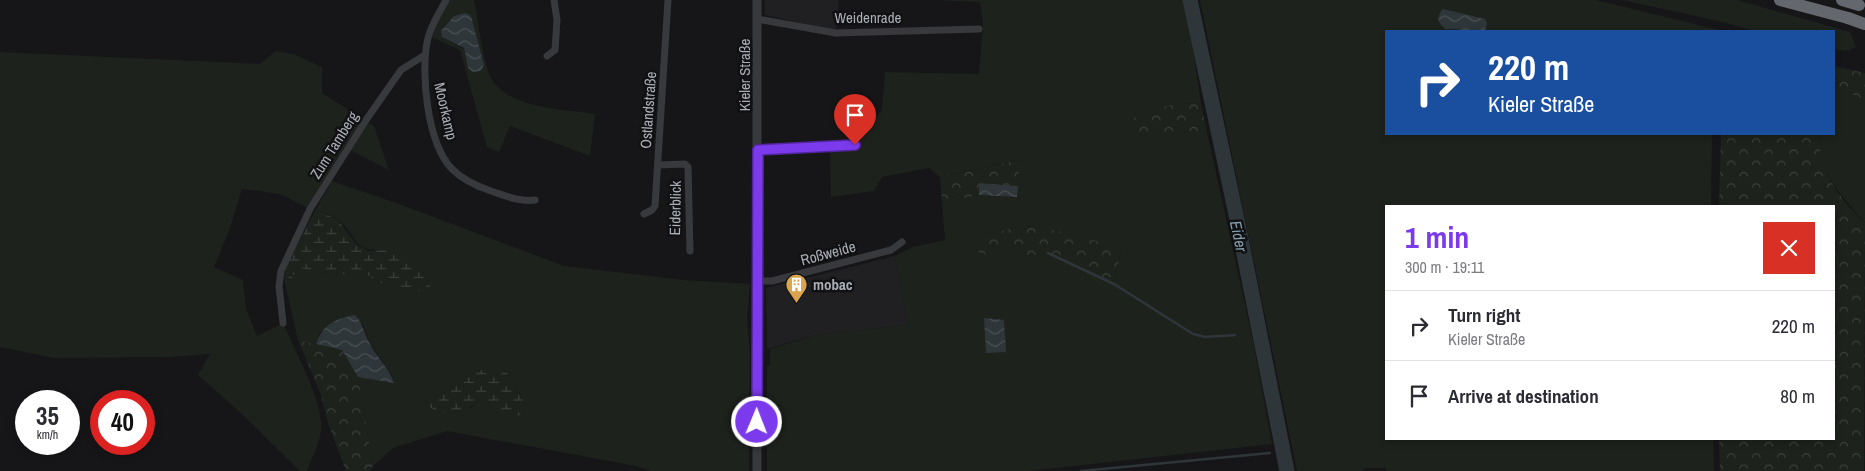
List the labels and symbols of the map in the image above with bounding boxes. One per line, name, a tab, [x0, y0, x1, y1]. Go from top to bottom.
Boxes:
street label: Weidenrade	[835, 7, 902, 28]
street label: Kieler Straße	[734, 39, 755, 111]
street label: Ostlandstraße	[635, 71, 661, 149]
street label: Moorkamp	[429, 80, 463, 142]
pin	[834, 94, 876, 145]
street label: Zum Tamberg	[305, 107, 363, 183]
street label: Eiderblick	[664, 180, 686, 236]
water label: Eider	[1225, 218, 1253, 254]
street label: Roßweide	[798, 236, 858, 270]
building icon: mobac	[785, 272, 809, 303]
place label: mobac	[813, 274, 853, 295]
speed limit sign: 40	[90, 390, 155, 455]
position arrow	[730, 395, 782, 447]

